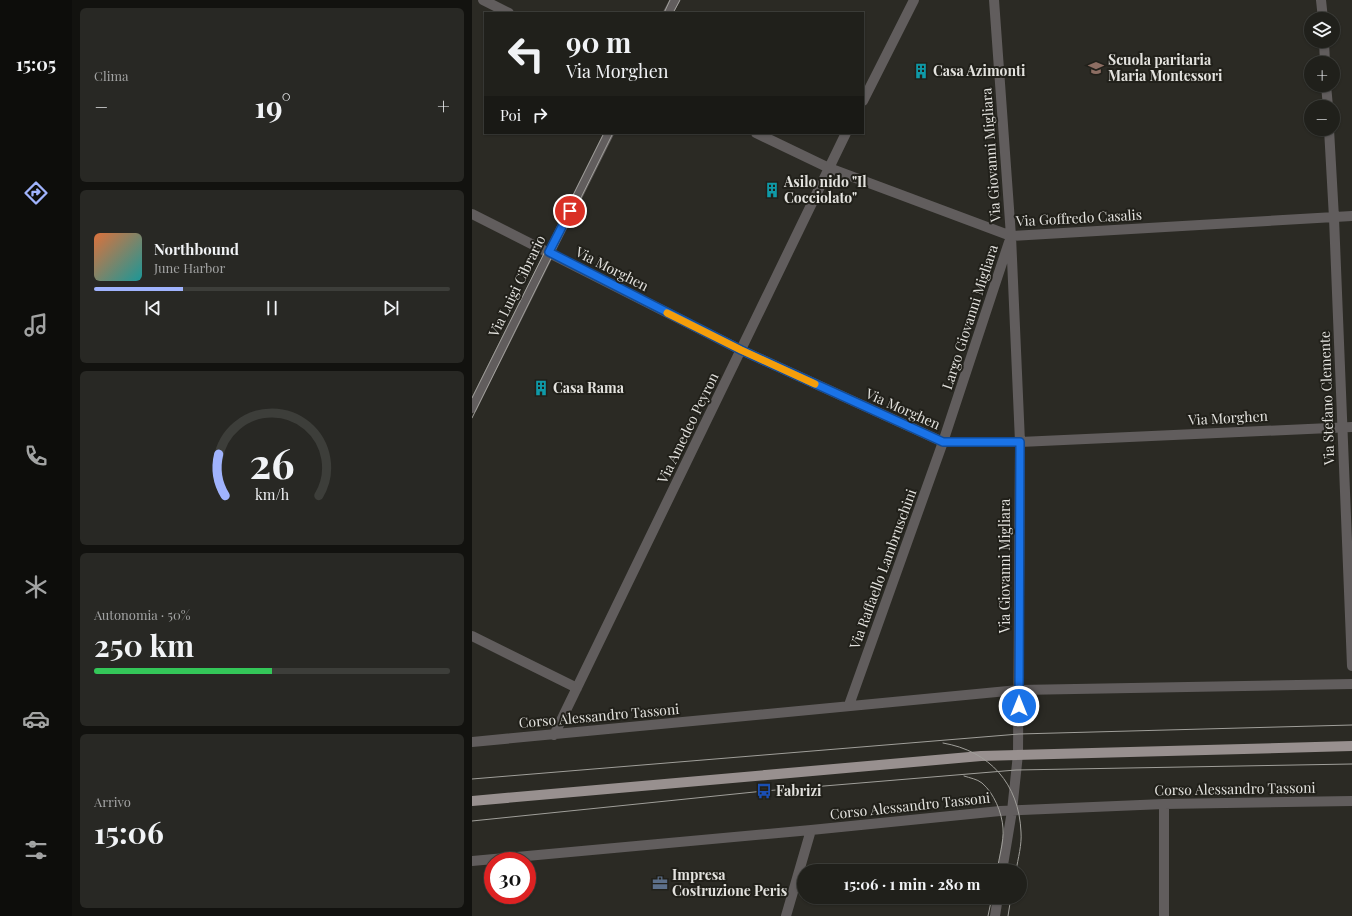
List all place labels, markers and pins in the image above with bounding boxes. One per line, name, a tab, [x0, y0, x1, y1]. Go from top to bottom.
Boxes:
place label: Scuola paritaria Maria Montessori	[1108, 50, 1223, 85]
school or university icon: Scuola paritaria Maria Montessori	[1087, 59, 1105, 77]
place label: Casa Azimonti	[933, 61, 1026, 80]
building icon: Casa Azimonti	[912, 62, 930, 80]
place label: Asilo nido "Il Cocciolato"	[783, 172, 867, 207]
building icon: Asilo nido "Il Cocciolato"	[763, 181, 781, 199]
pin	[553, 194, 587, 228]
place label: Casa Rama	[553, 378, 625, 397]
building icon: Casa Rama	[532, 379, 550, 397]
place label: Fabrizi	[776, 781, 822, 800]
bus stop icon: Fabrizi	[755, 782, 773, 800]
place label: Impresa Costruzione Peris	[672, 865, 787, 900]
office icon: Impresa Costruzione Peris	[651, 874, 669, 892]

